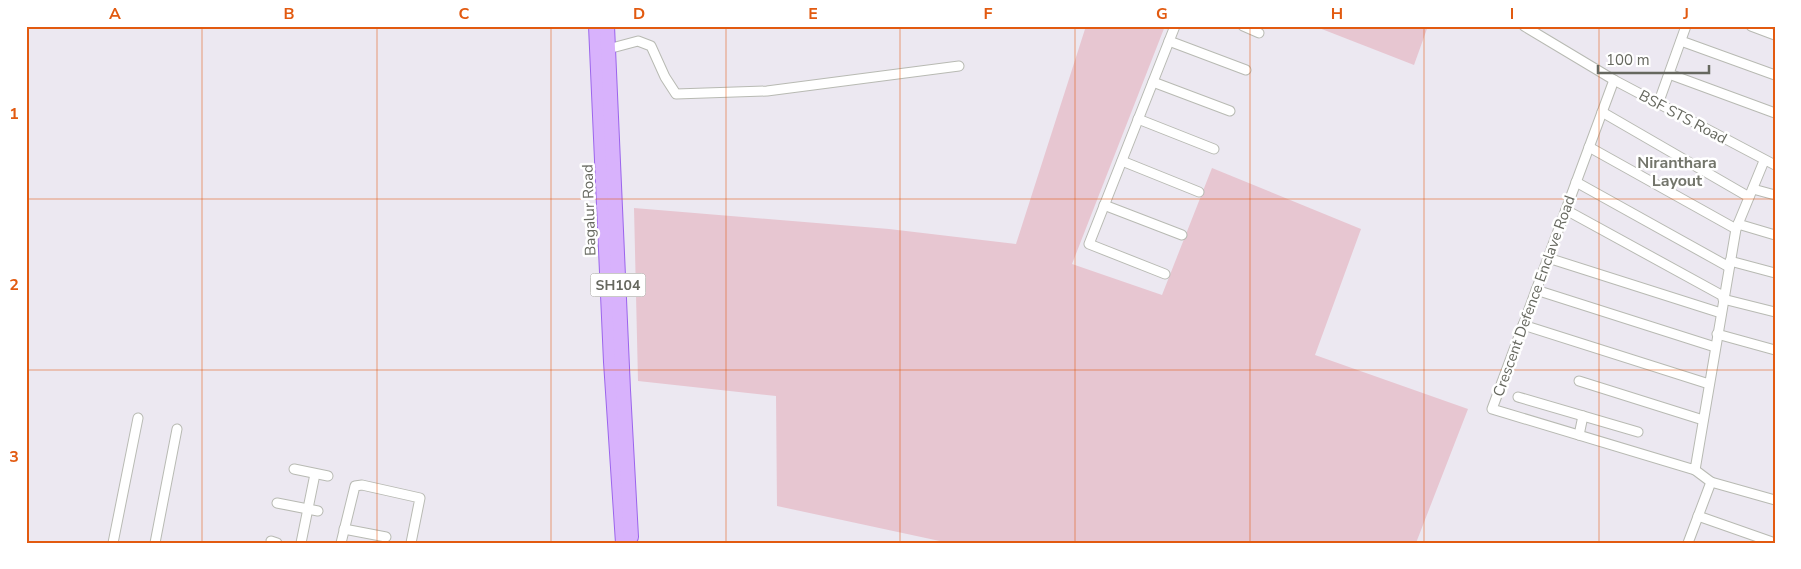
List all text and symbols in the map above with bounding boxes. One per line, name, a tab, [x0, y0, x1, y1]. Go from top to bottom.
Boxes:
text: A	[109, 3, 121, 25]
text: B	[283, 3, 295, 25]
text: C	[459, 3, 470, 25]
text: D	[633, 3, 645, 25]
text: E	[808, 3, 818, 25]
text: F	[984, 3, 993, 25]
text: G	[1156, 3, 1168, 25]
text: H	[1331, 3, 1343, 25]
text: I	[1510, 3, 1514, 25]
text: J	[1682, 3, 1689, 25]
scale bar	[1598, 42, 1710, 74]
text: 100 m	[1606, 50, 1650, 70]
street label: BSF STS Road	[1635, 85, 1731, 149]
text: 1	[9, 103, 19, 125]
district label: Niranthara Layout	[1637, 152, 1717, 192]
street label: Bagalur Road	[577, 164, 601, 256]
street label: Crescent Defence Enclave Road	[1488, 193, 1580, 399]
text: 2	[9, 274, 19, 296]
road number: SH104	[590, 274, 646, 296]
text: 3	[9, 446, 19, 468]

